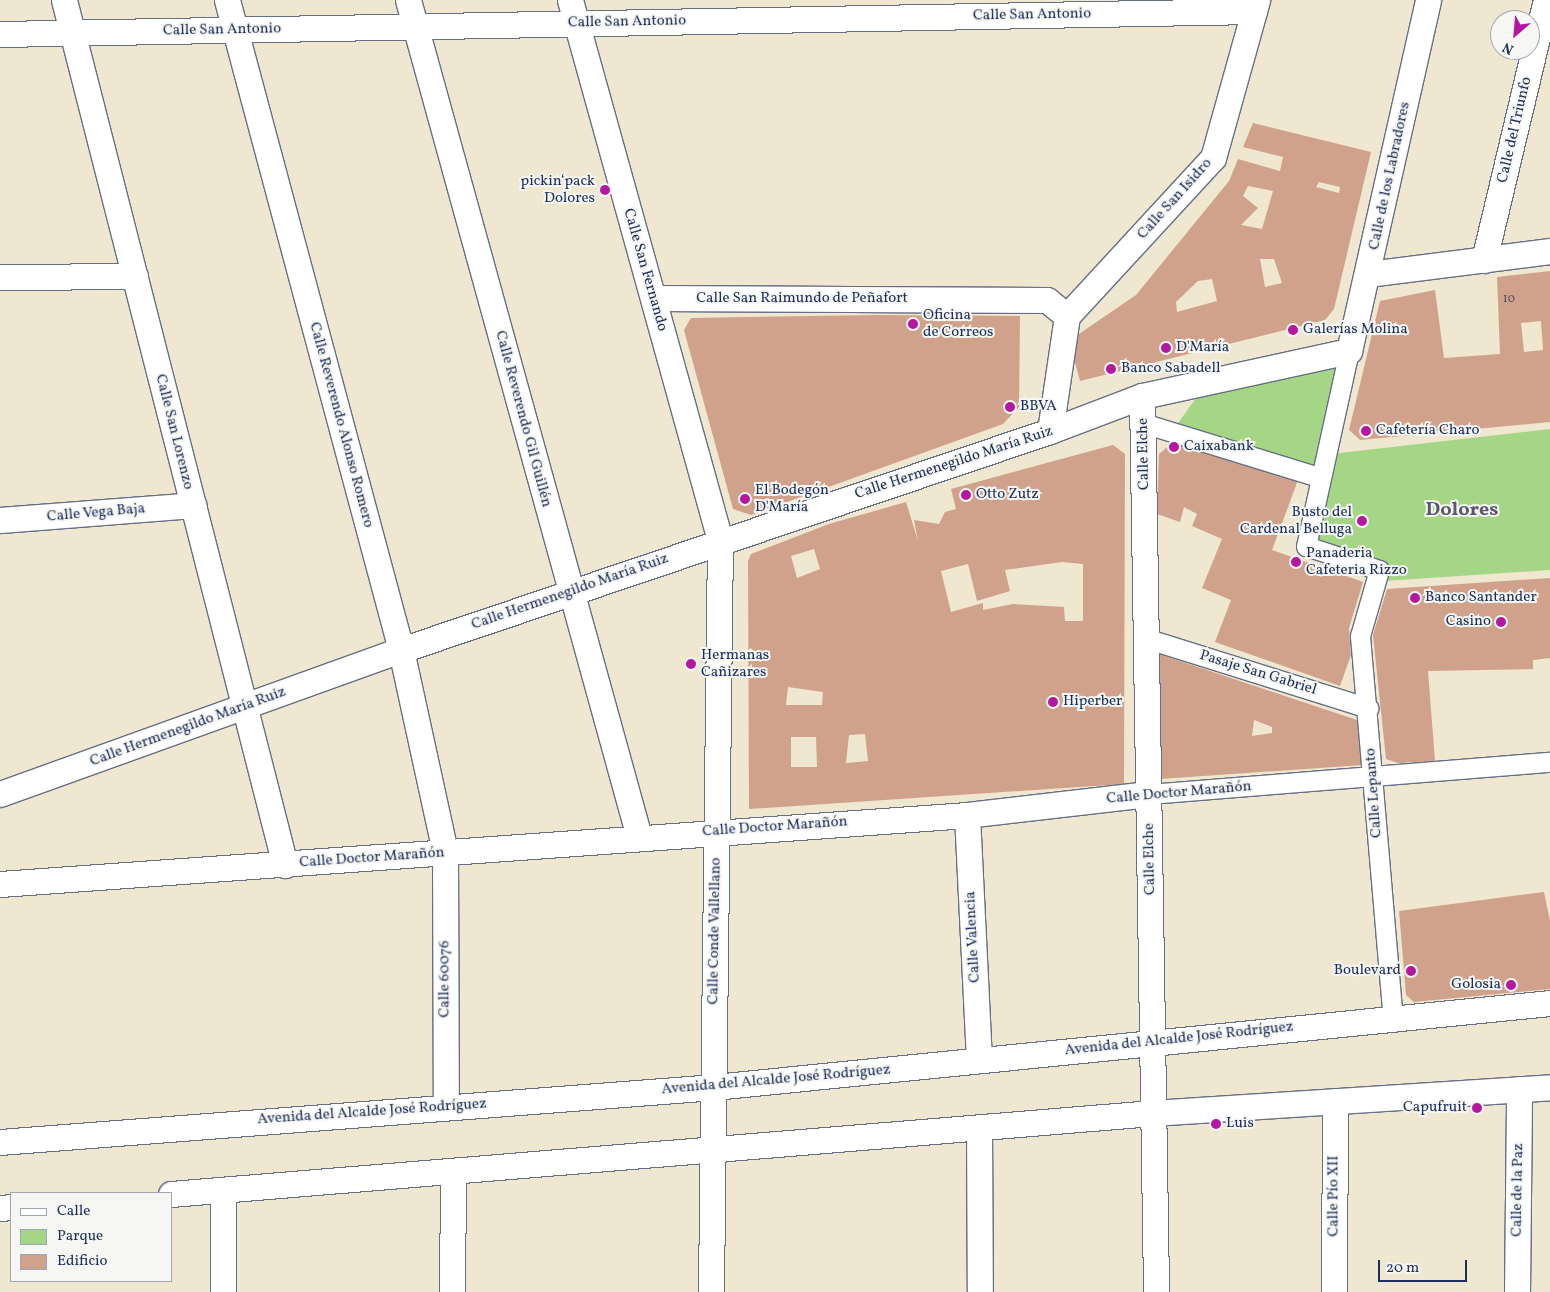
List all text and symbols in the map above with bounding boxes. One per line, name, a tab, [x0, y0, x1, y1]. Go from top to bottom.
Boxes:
street label: Calle San Antonio	[973, 5, 1091, 25]
north arrow	[1490, 10, 1540, 60]
street label: Calle San Antonio	[568, 12, 686, 32]
street label: Calle San Antonio	[163, 20, 281, 40]
text: N	[1500, 37, 1517, 59]
street label: Calle del Triunfo	[1494, 75, 1536, 185]
street label: Calle de los Labradores	[1366, 100, 1414, 252]
street label: Calle San Isidro	[1134, 155, 1216, 243]
place label: pickin‘pack Dolores	[521, 172, 595, 207]
marker: pickin‘pack Dolores	[599, 184, 611, 196]
street label: Calle San Fernando	[619, 207, 671, 333]
street label: Calle San Raimundo de Peñafort	[696, 290, 908, 308]
house number: 10	[1503, 293, 1515, 307]
place label: Oficina de Correos	[923, 306, 993, 341]
marker: Oficina de Correos	[907, 318, 919, 330]
street label: Calle Reverendo Alonso Romero	[305, 320, 377, 530]
place label: Galerías Molina	[1303, 321, 1408, 339]
marker: Galerías Molina	[1287, 324, 1299, 336]
street label: Calle Reverendo Gil Guillén	[491, 329, 555, 509]
place label: D'María	[1176, 339, 1229, 357]
marker: D'María	[1160, 342, 1172, 354]
place label: Banco Sabadell	[1121, 360, 1220, 378]
marker: Banco Sabadell	[1105, 363, 1117, 375]
street label: Calle San Lorenzo	[151, 372, 197, 492]
place label: BBVA	[1020, 398, 1057, 416]
marker: BBVA	[1004, 401, 1016, 413]
street label: Calle Elche	[1134, 418, 1154, 490]
street label: Calle Hermenegildo María Ruiz	[853, 422, 1055, 504]
place label: Cafetería Charo	[1376, 422, 1479, 440]
marker: Cafetería Charo	[1360, 425, 1372, 437]
place label: Caixabank	[1184, 438, 1254, 456]
marker: Caixabank	[1168, 441, 1180, 453]
place label: El Bodegón D'María	[755, 481, 829, 516]
place label: Otto Zutz	[976, 486, 1039, 504]
marker: Otto Zutz	[960, 489, 972, 501]
marker: El Bodegón D'María	[739, 493, 751, 505]
district label: Dolores	[1425, 498, 1499, 522]
street label: Calle Vega Baja	[46, 500, 146, 526]
place label: Busto del Cardenal Belluga	[1240, 503, 1352, 538]
marker: Busto del Cardenal Belluga	[1356, 515, 1368, 527]
place label: Panaderia Cafeteria Rizzo	[1306, 544, 1407, 579]
street label: Calle Hermenegildo María Ruiz	[469, 550, 671, 634]
marker: Panaderia Cafeteria Rizzo	[1290, 556, 1302, 568]
place label: Banco Santander	[1425, 589, 1537, 607]
marker: Banco Santander	[1409, 592, 1421, 604]
place label: Casino	[1446, 613, 1491, 631]
marker: Casino	[1495, 616, 1507, 628]
place label: Hermanas Cañizares	[701, 646, 769, 681]
street label: Pasaje San Gabriel	[1197, 647, 1319, 699]
marker: Hermanas Cañizares	[685, 658, 697, 670]
street label: Calle Hermenegildo María Ruiz	[88, 683, 288, 771]
place label: Hiperber	[1063, 693, 1122, 711]
marker: Hiperber	[1047, 696, 1059, 708]
street label: Calle Lepanto	[1362, 747, 1386, 839]
street label: Calle Doctor Marañón	[1106, 778, 1252, 808]
street label: Calle Doctor Marañón	[702, 813, 848, 841]
street label: Calle Elche	[1140, 823, 1160, 895]
street label: Calle Doctor Marañón	[299, 844, 445, 872]
street label: Calle Conde Vallellano	[705, 857, 725, 1005]
street label: Calle Valencia	[962, 891, 984, 983]
street label: Calle 60076	[436, 940, 454, 1018]
place label: Boulevard	[1334, 962, 1401, 980]
marker: Boulevard	[1405, 965, 1417, 977]
place label: Golosia	[1451, 976, 1501, 994]
marker: Golosia	[1505, 979, 1517, 991]
street label: Avenida del Alcalde José Rodríguez	[1064, 1018, 1294, 1060]
street label: Avenida del Alcalde José Rodríguez	[661, 1061, 891, 1099]
street label: Avenida del Alcalde José Rodríguez	[257, 1095, 487, 1129]
place label: Capufruit	[1403, 1099, 1467, 1117]
marker: Capufruit	[1471, 1102, 1483, 1114]
place label: Luis	[1226, 1115, 1254, 1133]
marker: Luis	[1210, 1118, 1222, 1130]
street label: Calle de la Paz	[1508, 1143, 1528, 1237]
street label: Calle Pío XII	[1325, 1155, 1343, 1237]
legend	[10, 1192, 172, 1282]
text: Calle	[57, 1201, 90, 1222]
text: Parque	[57, 1226, 103, 1247]
scale bar	[1380, 1250, 1469, 1282]
text: Edificio	[57, 1251, 108, 1272]
text: 20 m	[1386, 1258, 1419, 1279]

